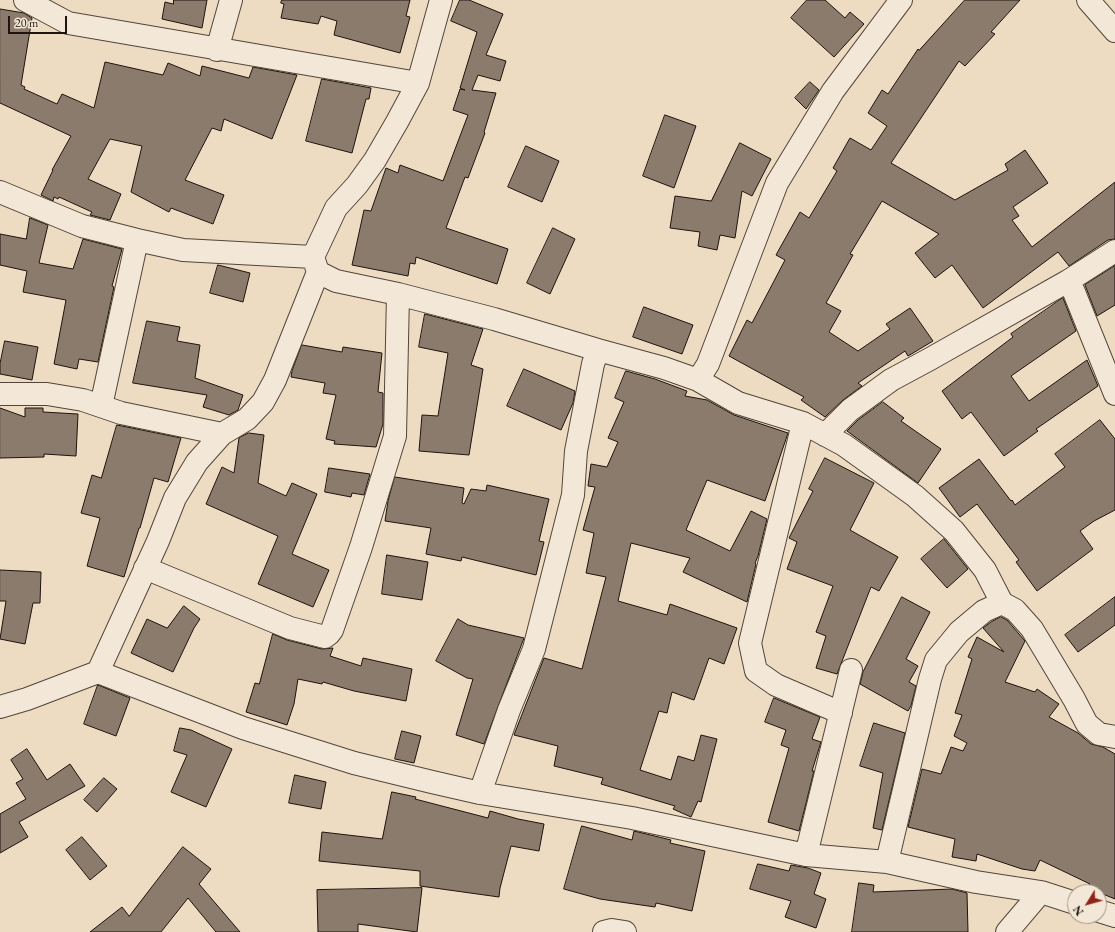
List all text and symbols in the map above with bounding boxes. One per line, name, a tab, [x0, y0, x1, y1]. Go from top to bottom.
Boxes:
scale bar	[10, 8, 69, 34]
text: 20 m	[15, 15, 38, 31]
north arrow	[1067, 884, 1107, 924]
text: N	[1070, 903, 1086, 918]

